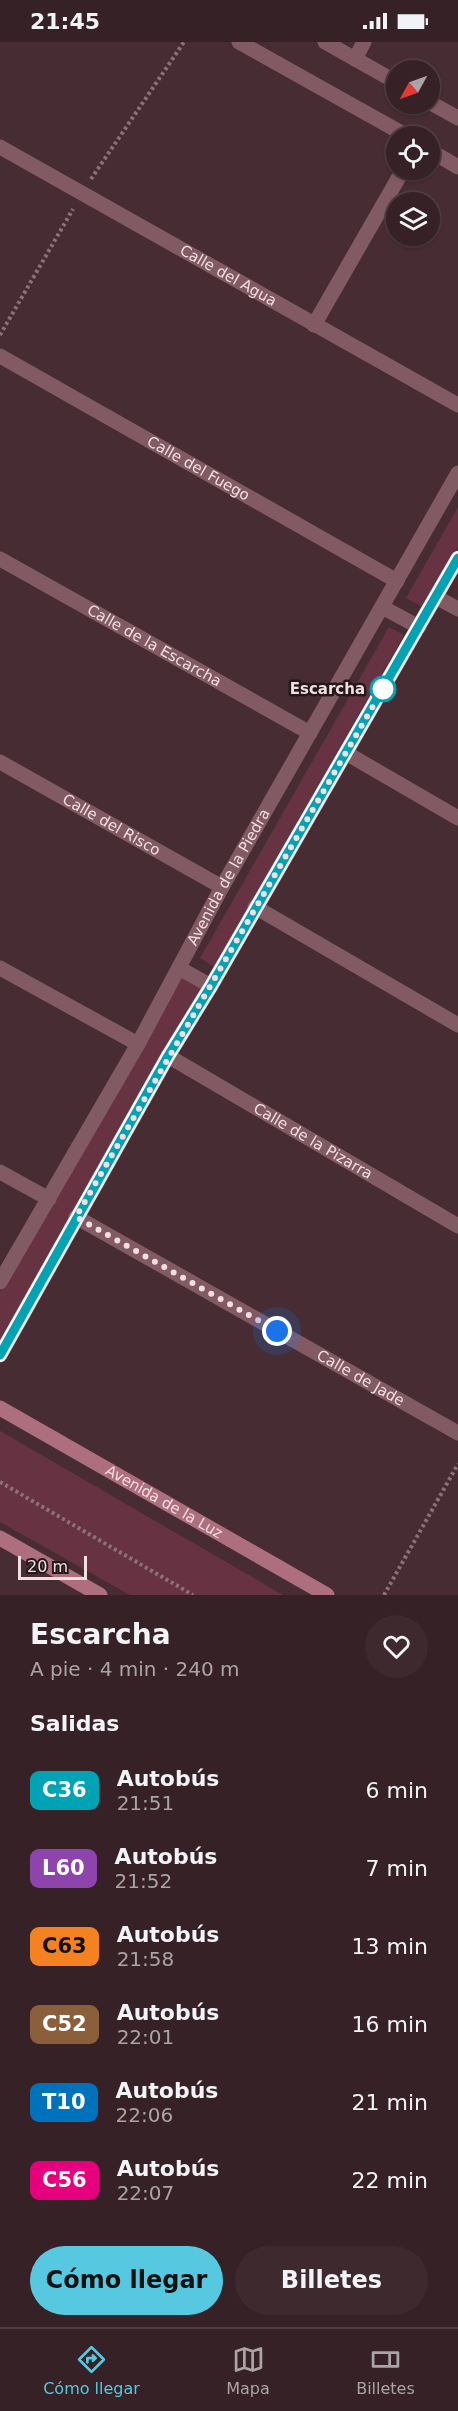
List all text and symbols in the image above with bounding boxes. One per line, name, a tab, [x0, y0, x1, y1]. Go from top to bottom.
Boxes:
text: 21:45	[30, 9, 100, 34]
north arrow	[386, 60, 440, 114]
map controls	[386, 60, 440, 246]
button: locate	[386, 126, 440, 180]
button: layers	[386, 192, 440, 246]
street label: Calle del Agua	[177, 241, 280, 310]
street label: Calle del Fuego	[144, 432, 253, 505]
street label: Calle de la Escarcha	[84, 601, 225, 691]
marker: Escarcha	[370, 676, 396, 702]
place label: Escarcha	[290, 680, 365, 698]
street label: Calle del Risco	[59, 790, 164, 860]
street label: Avenida de la Piedra	[183, 806, 274, 948]
street label: Calle de la Pizarra	[250, 1099, 376, 1183]
your location	[262, 1316, 292, 1346]
street label: Calle de Jade	[314, 1346, 408, 1410]
street label: Avenida de la Luz	[102, 1461, 226, 1542]
scale bar	[18, 1553, 87, 1580]
text: 20 m	[27, 1557, 68, 1576]
button: heart	[365, 1615, 428, 1678]
text: Escarcha	[30, 1618, 171, 1651]
text: A pie · 4 min · 240 m	[30, 1657, 240, 1681]
text: Salidas	[30, 1711, 119, 1736]
text: Autobús	[117, 1766, 219, 1791]
text: C36	[42, 1778, 87, 1802]
text: 6 min	[366, 1778, 428, 1803]
text: 21:51	[117, 1791, 174, 1815]
text: Autobús	[115, 1844, 217, 1869]
text: L60	[42, 1856, 85, 1880]
text: 7 min	[366, 1856, 428, 1881]
text: 21:52	[115, 1869, 172, 1893]
text: Autobús	[117, 1922, 219, 1947]
text: C63	[42, 1934, 87, 1958]
text: 13 min	[352, 1934, 428, 1959]
text: 21:58	[117, 1947, 174, 1971]
text: Autobús	[117, 2000, 219, 2025]
text: C52	[42, 2012, 87, 2036]
text: 16 min	[352, 2012, 428, 2037]
text: 22:01	[117, 2025, 174, 2049]
text: Autobús	[116, 2078, 218, 2103]
text: T10	[42, 2090, 86, 2114]
text: 21 min	[352, 2090, 428, 2115]
text: 22:06	[116, 2103, 173, 2127]
text: Autobús	[117, 2156, 219, 2181]
text: C56	[42, 2168, 87, 2192]
text: 22 min	[352, 2168, 428, 2193]
text: 22:07	[117, 2181, 174, 2205]
button: Cómo llegar	[30, 2246, 223, 2315]
button: Billetes	[235, 2246, 428, 2315]
tab: Cómo llegar	[43, 2343, 140, 2398]
tab: Mapa	[226, 2343, 270, 2398]
tab: Billetes	[356, 2343, 415, 2398]

